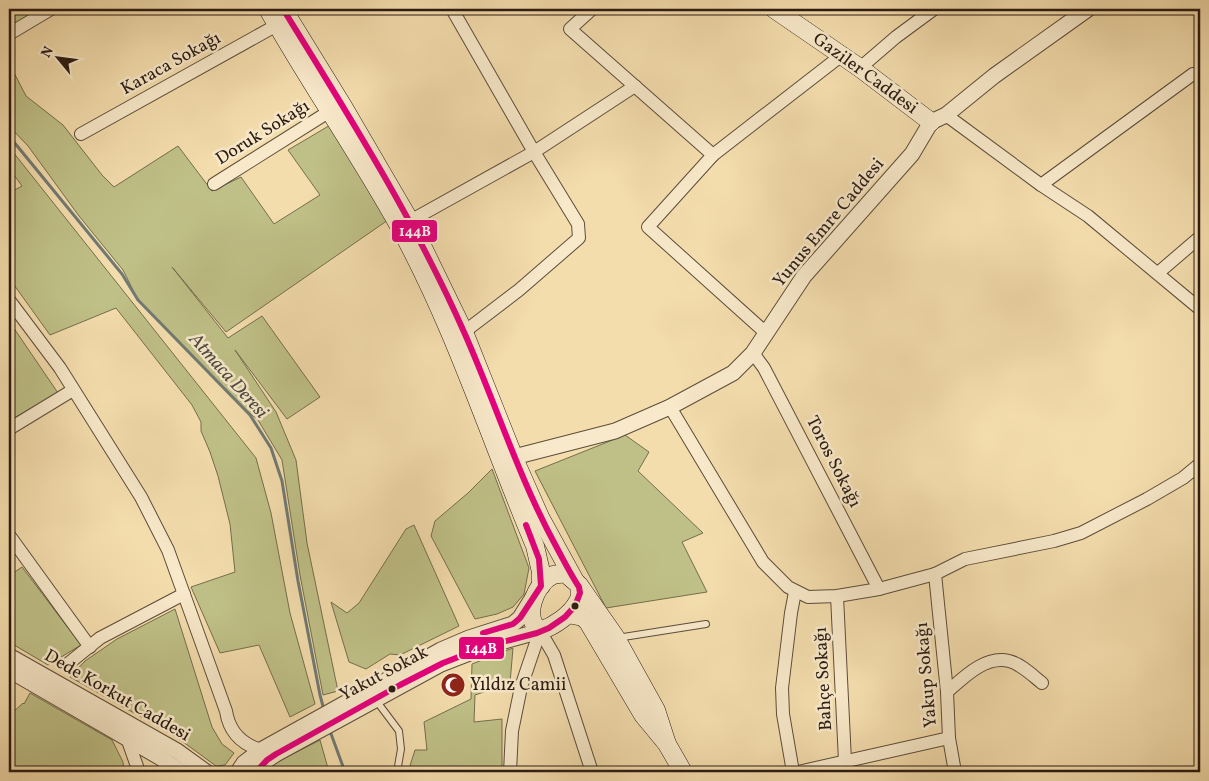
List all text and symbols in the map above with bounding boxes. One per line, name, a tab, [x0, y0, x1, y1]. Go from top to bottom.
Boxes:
street label: Karaca Sokağı	[116, 26, 226, 102]
street label: Gaziler Caddesi	[807, 27, 923, 121]
north arrow	[32, 32, 82, 82]
text: N	[37, 43, 59, 61]
street label: Doruk Sokağı	[211, 94, 315, 172]
street label: Yunus Emre Caddesi	[767, 153, 891, 293]
line badge: 144B	[391, 219, 438, 243]
text: 144B	[399, 223, 431, 242]
water label: Atmaca Deresi	[182, 327, 274, 425]
street label: Toros Sokağı	[799, 412, 867, 512]
unlabelled marker	[570, 601, 580, 611]
street label: Yakup Sokağı	[910, 621, 944, 729]
street label: Bahçe Sokağı	[809, 627, 839, 731]
line badge: 144B	[458, 636, 505, 660]
street label: Yakut Sokak	[335, 640, 433, 708]
text: 144B	[465, 640, 497, 659]
street label: Dede Korkut Caddesi	[39, 644, 195, 748]
mosque icon: Yıldız Camii	[440, 672, 466, 698]
place label: Yıldız Camii	[470, 673, 566, 698]
unlabelled marker	[387, 684, 397, 694]

